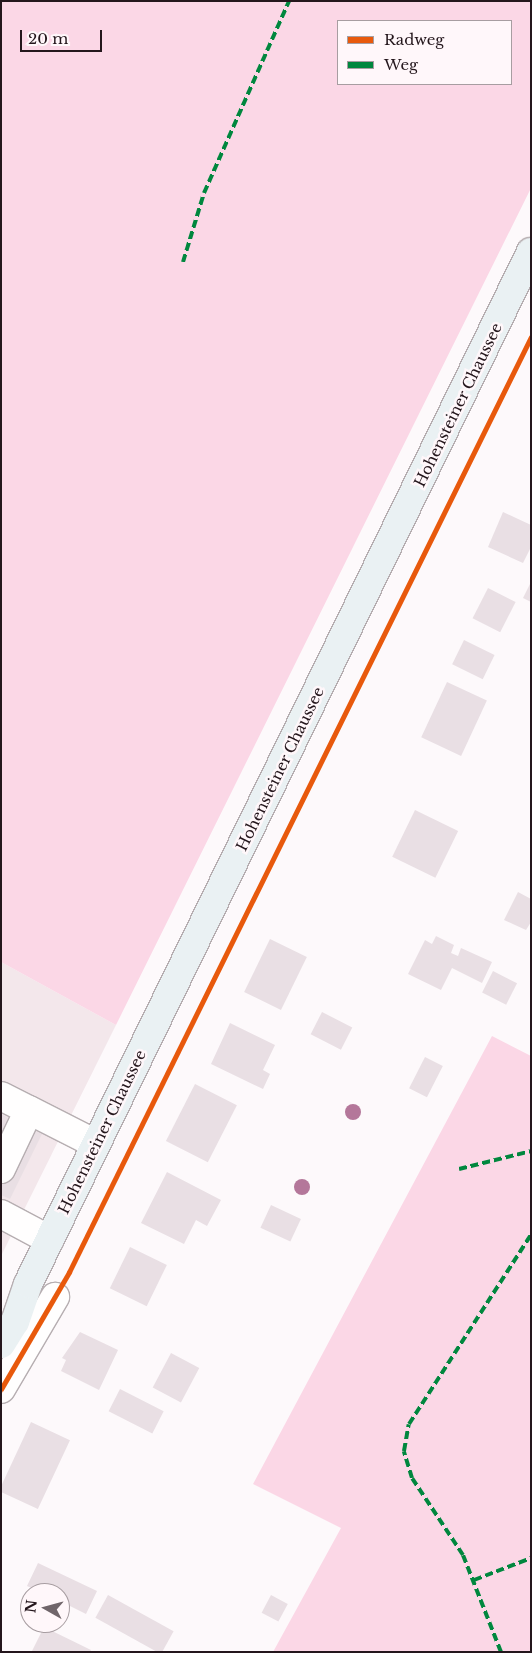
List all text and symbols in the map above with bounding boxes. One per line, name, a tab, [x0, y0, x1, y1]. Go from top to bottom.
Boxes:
scale bar	[22, 20, 105, 52]
legend	[337, 20, 512, 85]
text: 20 m	[28, 29, 68, 48]
text: Radweg	[384, 30, 444, 49]
text: Weg	[384, 55, 418, 74]
street label: Hohensteiner Chaussee	[410, 320, 506, 490]
street label: Hohensteiner Chaussee	[232, 684, 328, 854]
street label: Hohensteiner Chaussee	[54, 1047, 150, 1217]
north arrow	[20, 1583, 70, 1633]
text: N	[21, 1599, 41, 1614]

